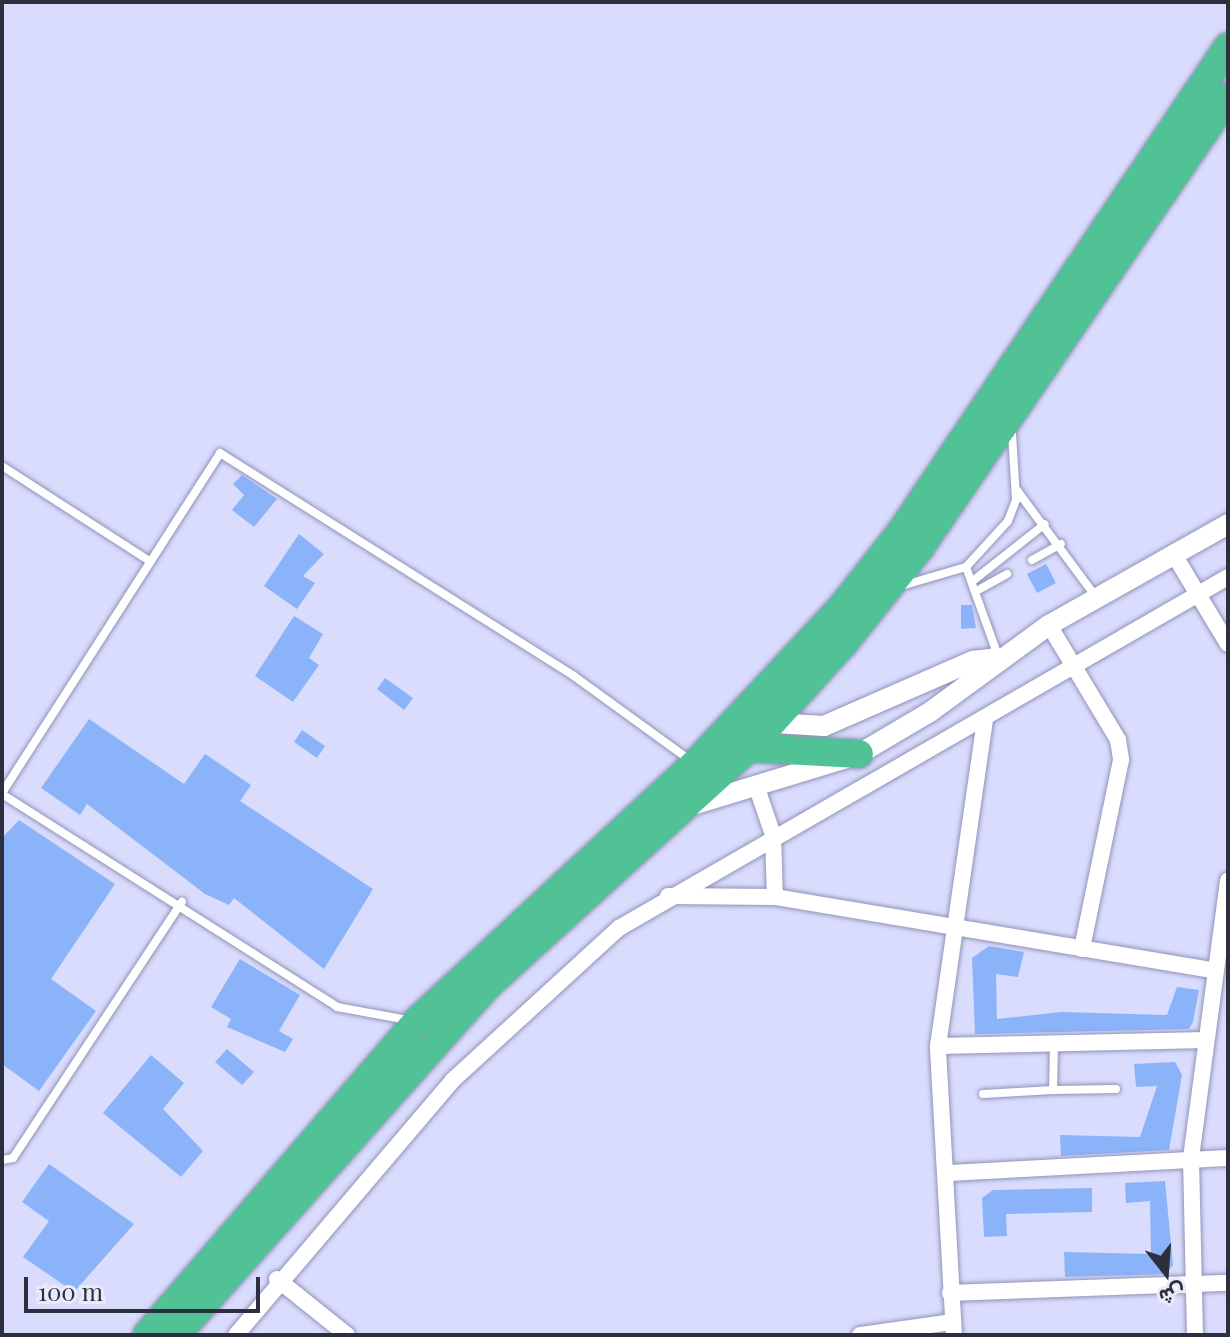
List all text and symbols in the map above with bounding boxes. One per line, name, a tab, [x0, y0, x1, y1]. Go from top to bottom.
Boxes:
north arrow	[1126, 1233, 1206, 1313]
scale bar	[28, 1261, 264, 1311]
text: 100 m	[38, 1275, 103, 1307]
text: ش	[1156, 1278, 1190, 1314]

